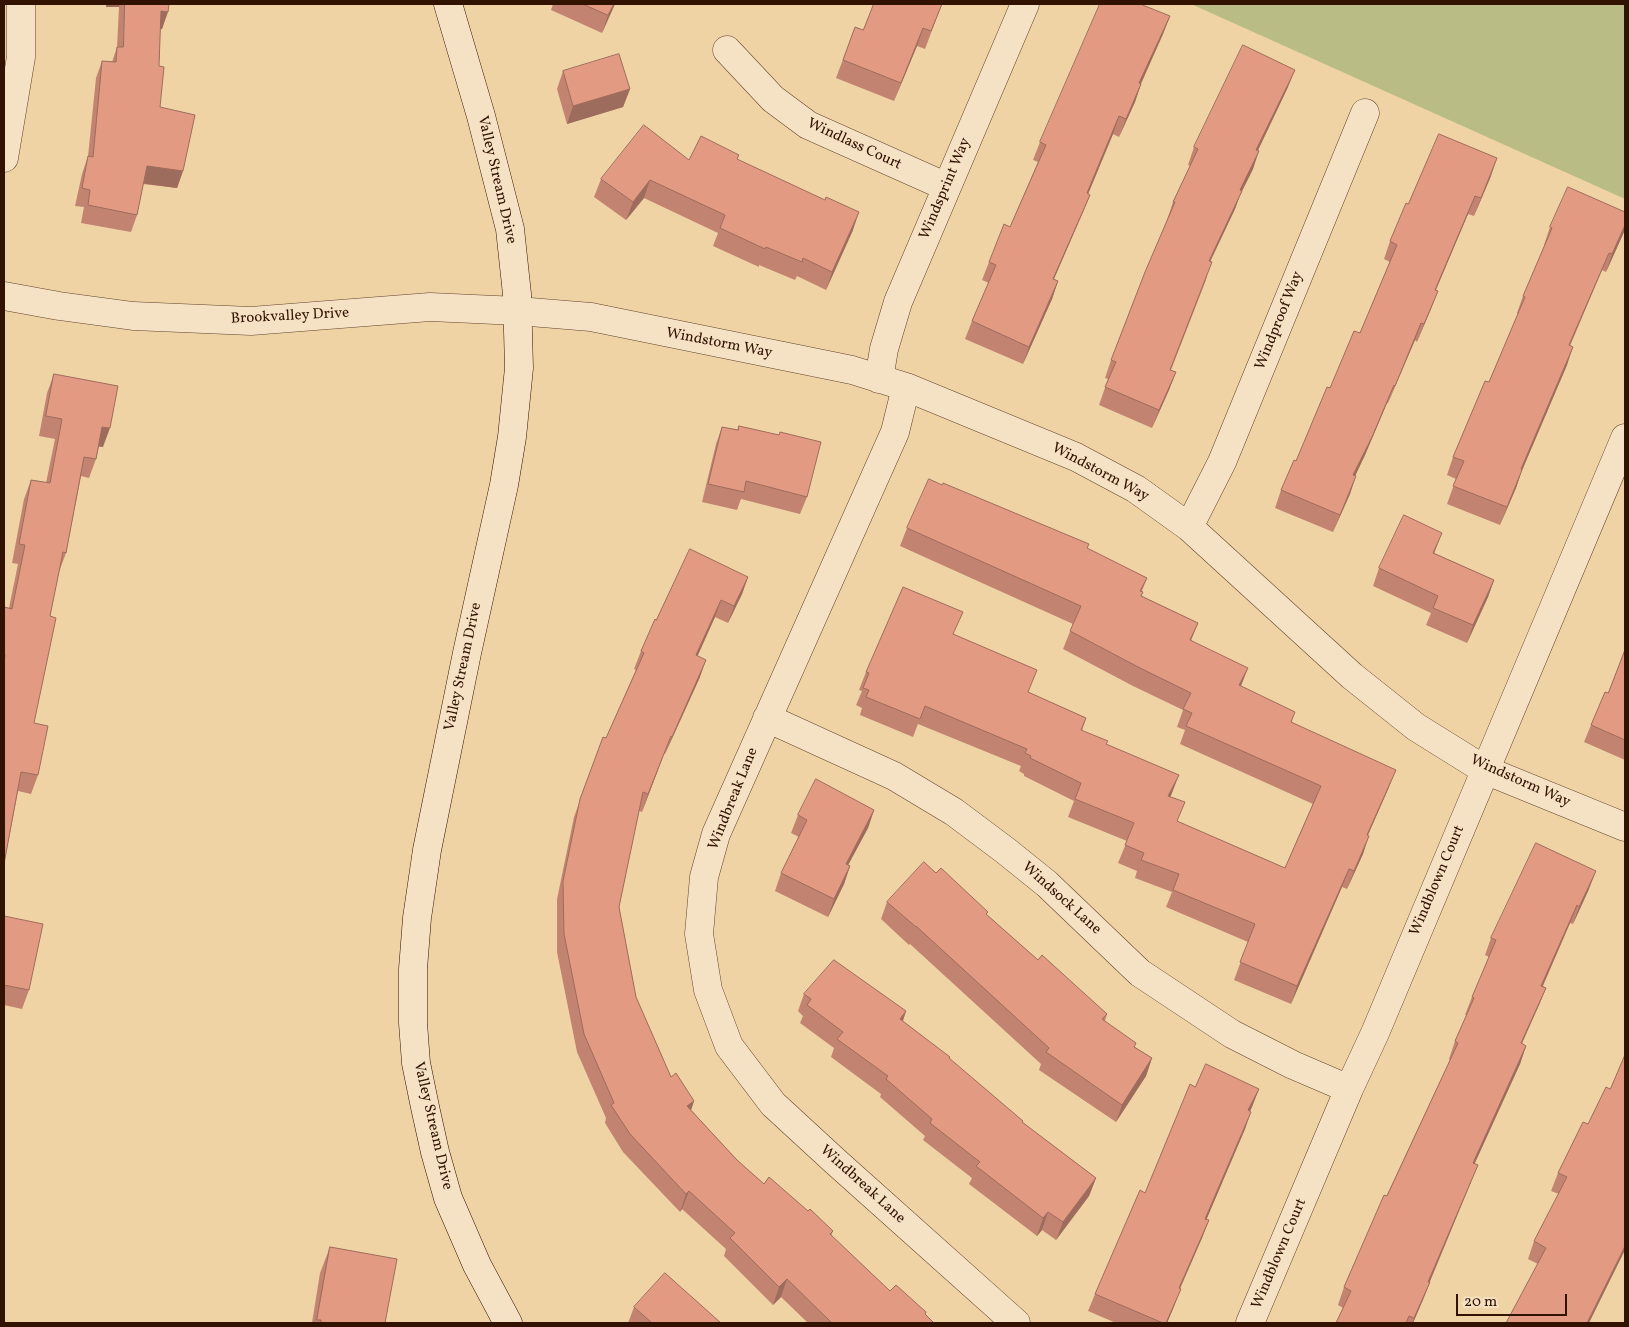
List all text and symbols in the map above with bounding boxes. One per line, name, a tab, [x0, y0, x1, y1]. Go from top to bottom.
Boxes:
street label: Valley Stream Drive	[473, 114, 519, 246]
street label: Windlass Court	[804, 115, 904, 175]
street label: Windsprint Way	[916, 135, 976, 243]
street label: Windproof Way	[1252, 269, 1308, 373]
street label: Brookvalley Drive	[230, 305, 350, 329]
street label: Windstorm Way	[664, 325, 774, 363]
street label: Windstorm Way	[1048, 440, 1152, 506]
street label: Valley Stream Drive	[442, 601, 486, 733]
street label: Windbreak Lane	[705, 745, 763, 853]
street label: Windstorm Way	[1467, 752, 1573, 812]
street label: Windblown Court	[1407, 823, 1469, 939]
street label: Windsock Lane	[1018, 859, 1104, 939]
street label: Valley Stream Drive	[409, 1060, 455, 1192]
street label: Windbreak Lane	[816, 1142, 908, 1228]
street label: Windblown Court	[1249, 1196, 1311, 1312]
scale bar	[1459, 1284, 1570, 1316]
text: 20 m	[1464, 1292, 1497, 1313]

